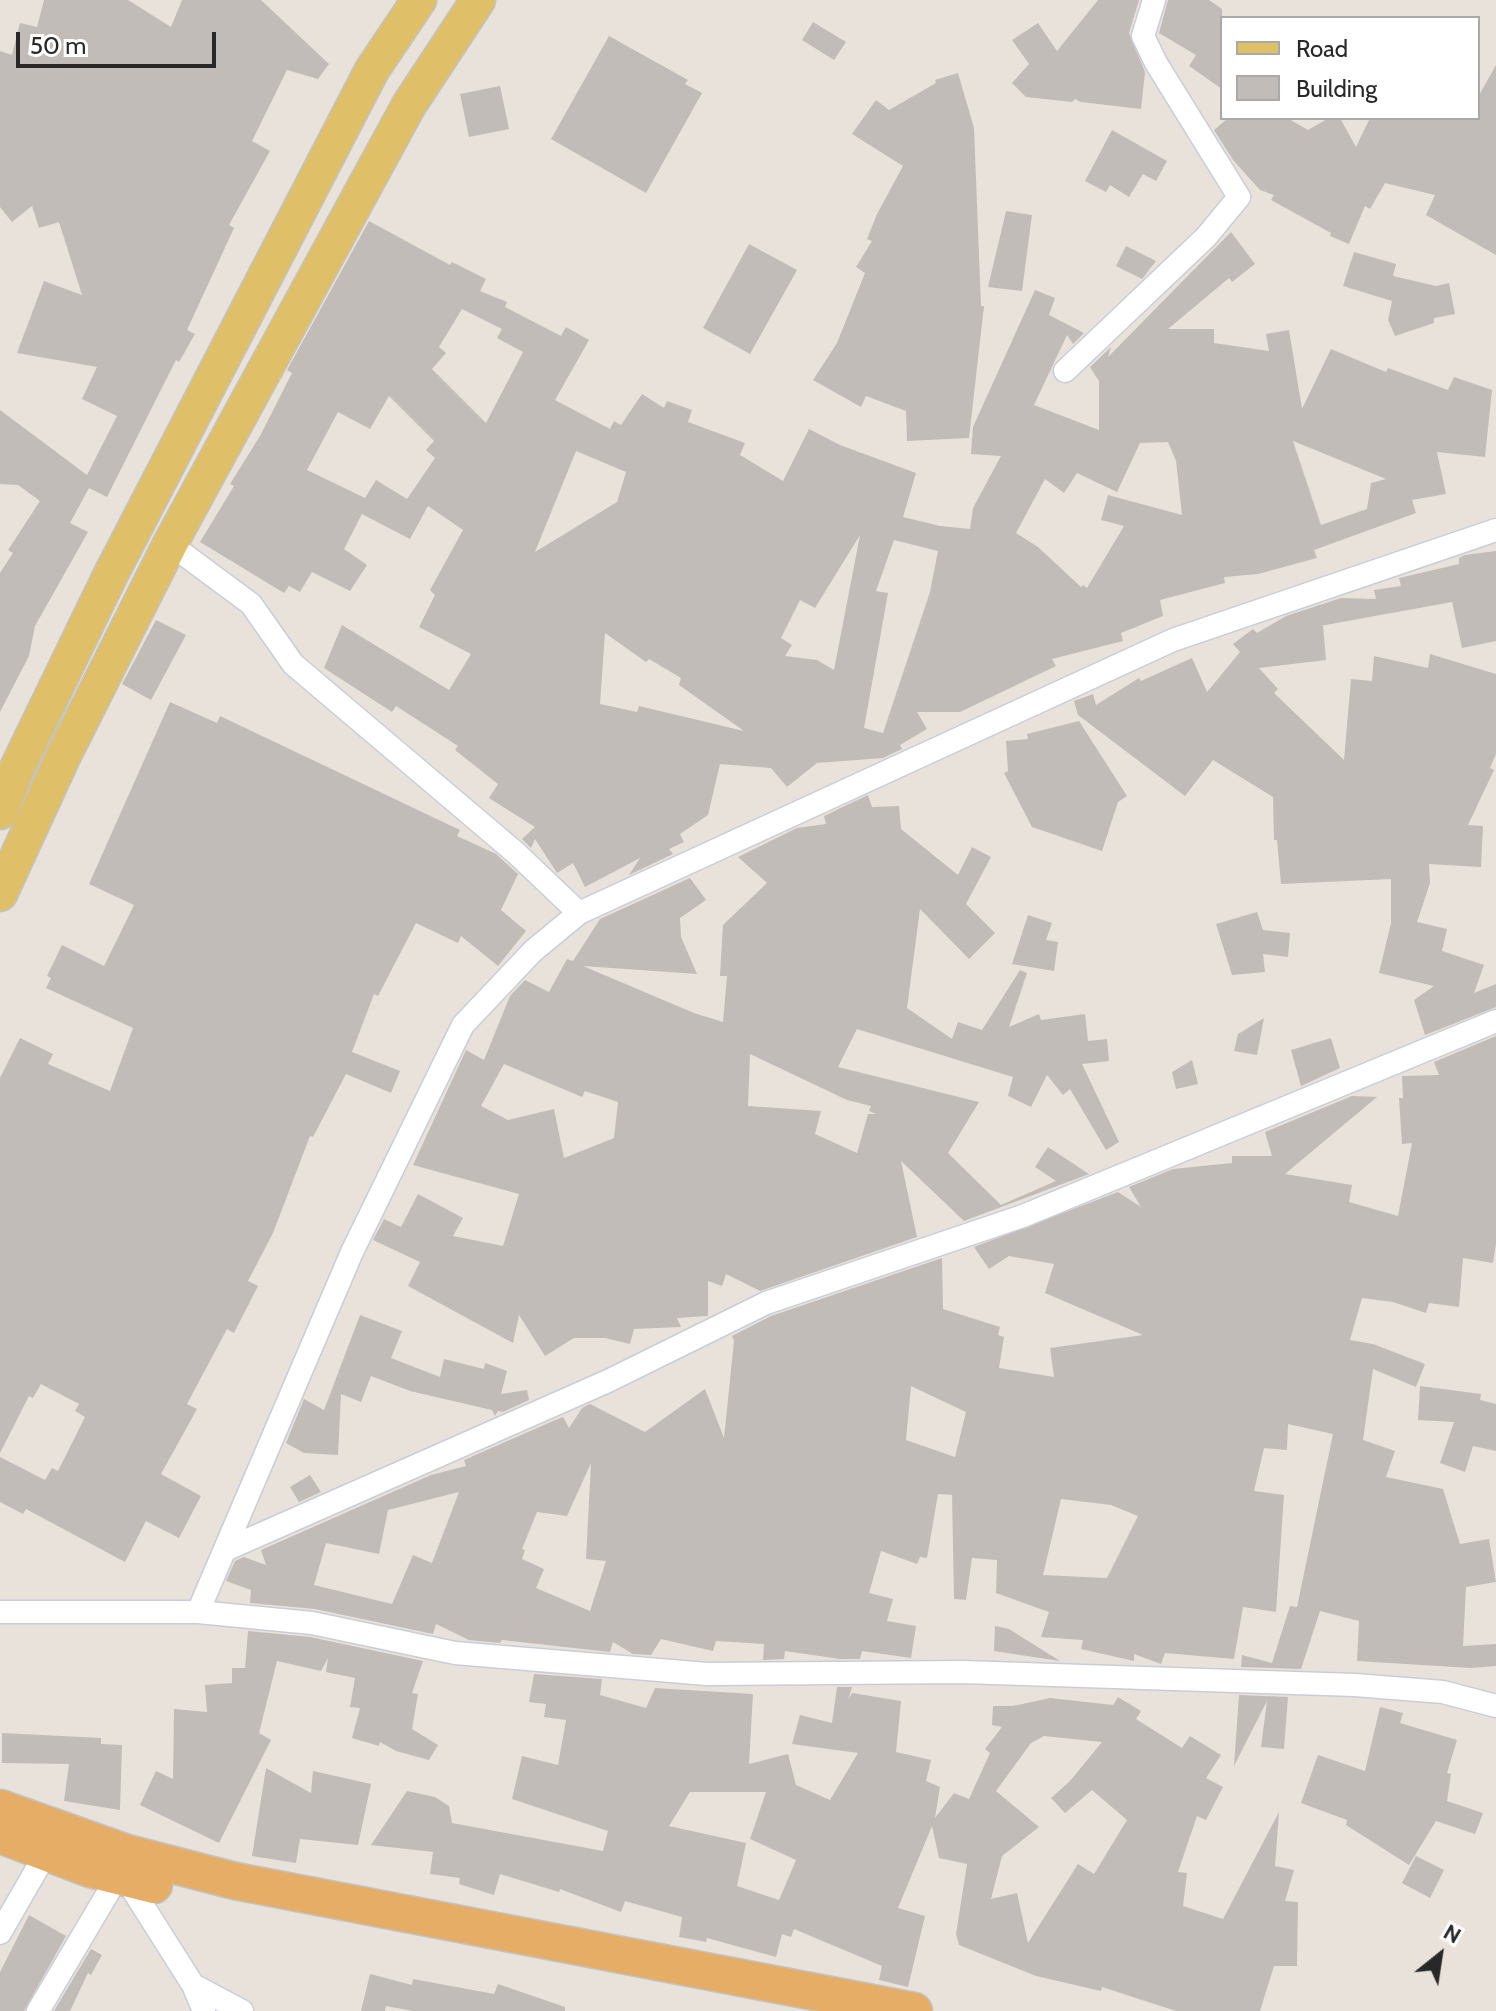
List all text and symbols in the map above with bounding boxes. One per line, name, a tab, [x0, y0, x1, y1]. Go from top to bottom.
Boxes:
scale bar	[20, 16, 220, 66]
legend	[1220, 16, 1480, 120]
text: 50 m	[30, 31, 86, 60]
text: Road	[1296, 34, 1348, 63]
text: Building	[1296, 74, 1377, 103]
north arrow	[1400, 1915, 1480, 1995]
text: N	[1439, 1918, 1466, 1949]

